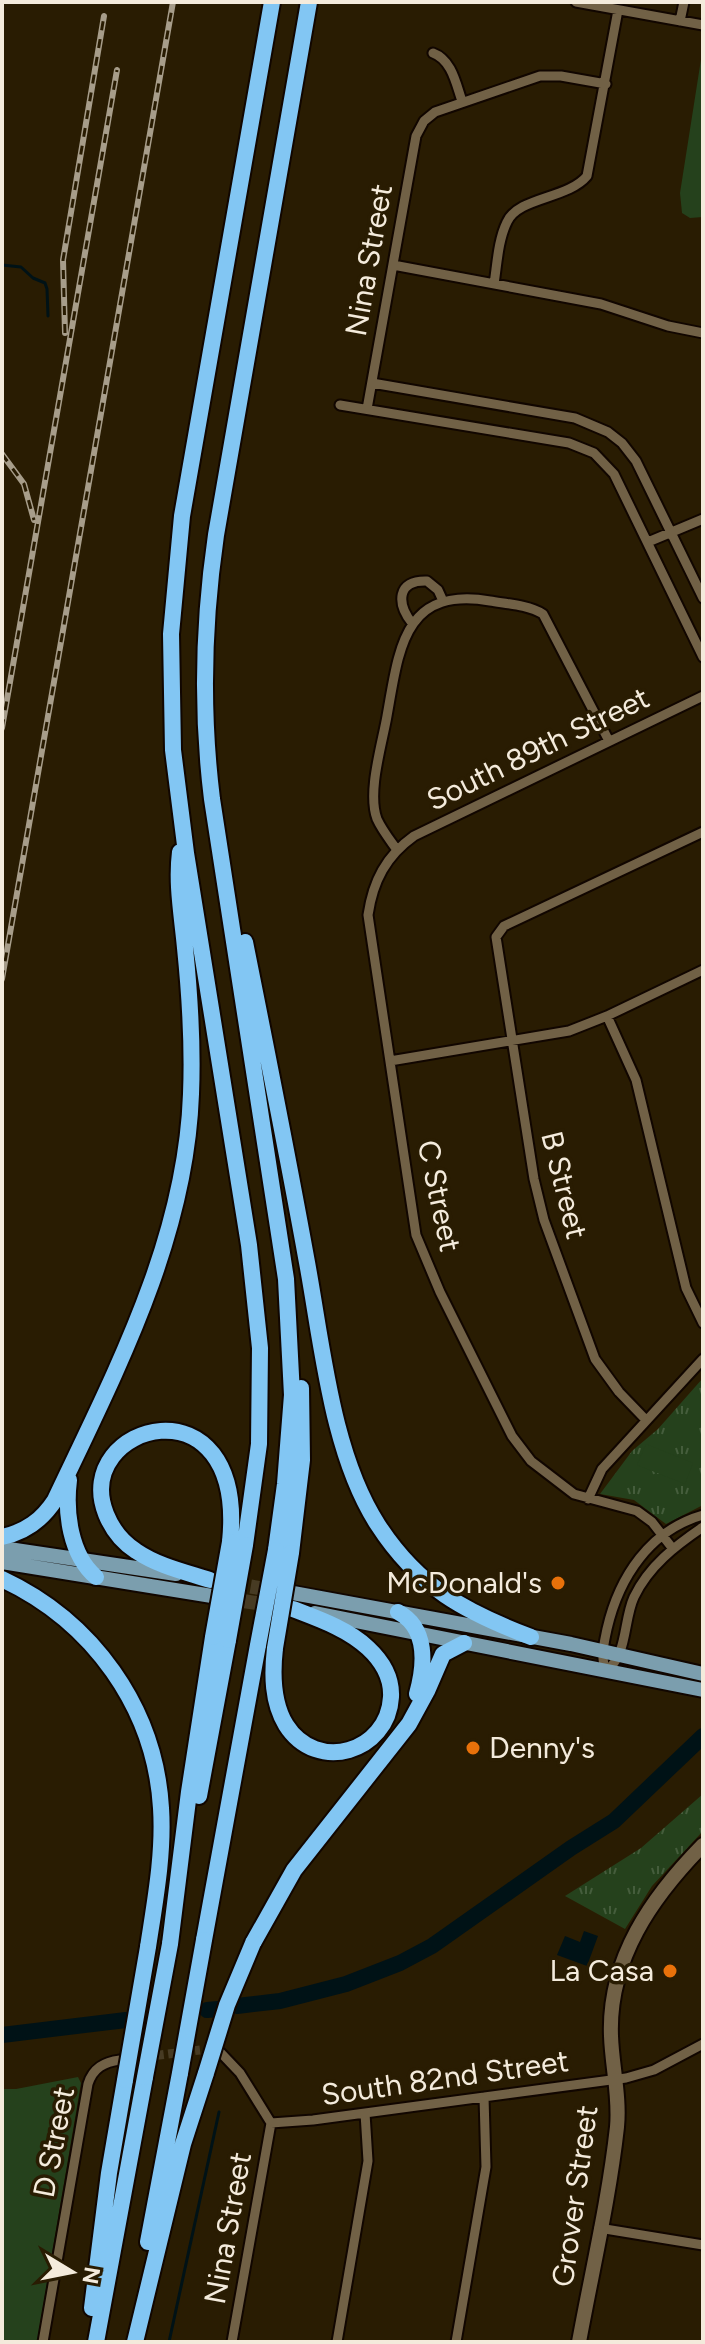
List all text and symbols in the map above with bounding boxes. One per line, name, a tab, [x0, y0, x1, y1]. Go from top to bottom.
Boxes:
street label: Nina Street	[337, 181, 400, 339]
street label: South 89th Street	[420, 679, 655, 818]
street label: B Street	[533, 1127, 596, 1243]
street label: C Street	[410, 1137, 469, 1255]
place label: McDonald's	[386, 1564, 542, 1601]
marker: McDonald's	[549, 1574, 567, 1592]
place label: Denny's	[489, 1729, 595, 1766]
marker: Denny's	[464, 1739, 482, 1757]
place label: La Casa	[549, 1952, 654, 1989]
marker: La Casa	[661, 1962, 679, 1980]
street label: South 82nd Street	[319, 2042, 571, 2113]
street label: D Street	[25, 2083, 82, 2200]
street label: Grover Street	[543, 2103, 606, 2289]
street label: Nina Street	[196, 2149, 259, 2307]
north arrow	[32, 2232, 112, 2312]
text: N	[76, 2265, 106, 2286]

